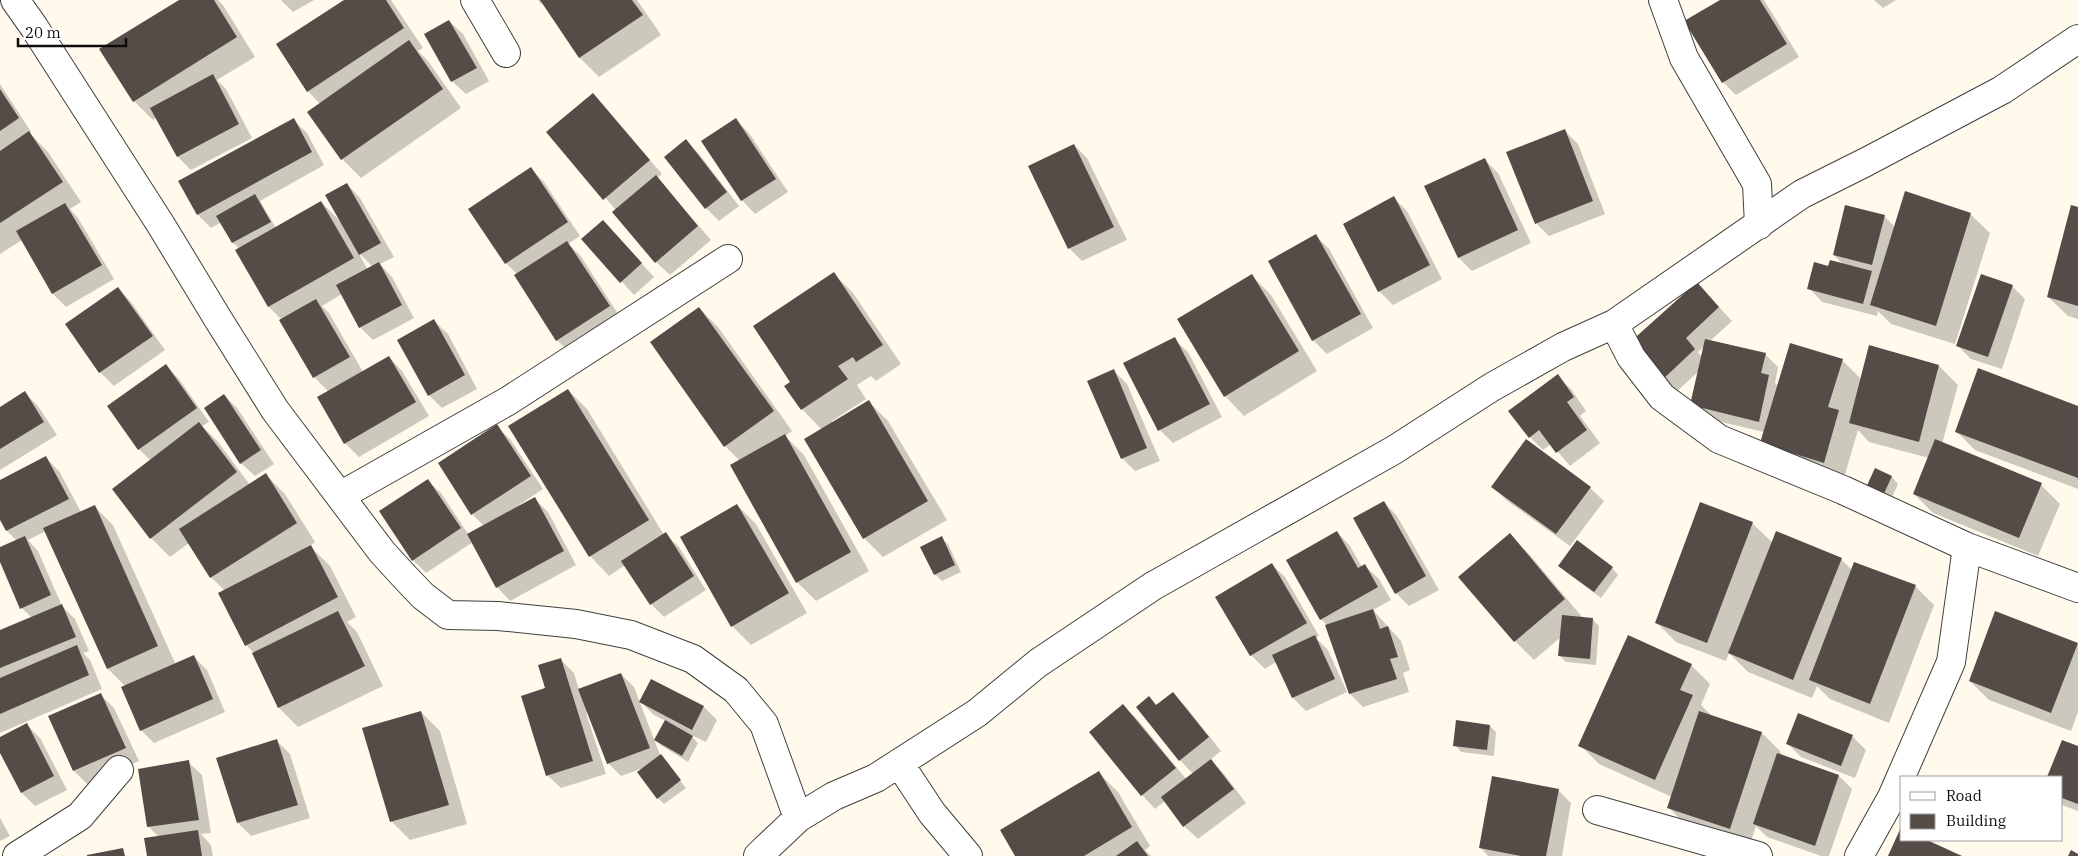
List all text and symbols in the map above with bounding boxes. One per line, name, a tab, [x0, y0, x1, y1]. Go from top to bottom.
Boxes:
scale bar	[18, 15, 125, 47]
text: 20 m	[25, 23, 61, 42]
legend	[1900, 776, 2063, 841]
text: Road	[1946, 786, 1982, 805]
text: Building	[1946, 811, 2006, 830]

